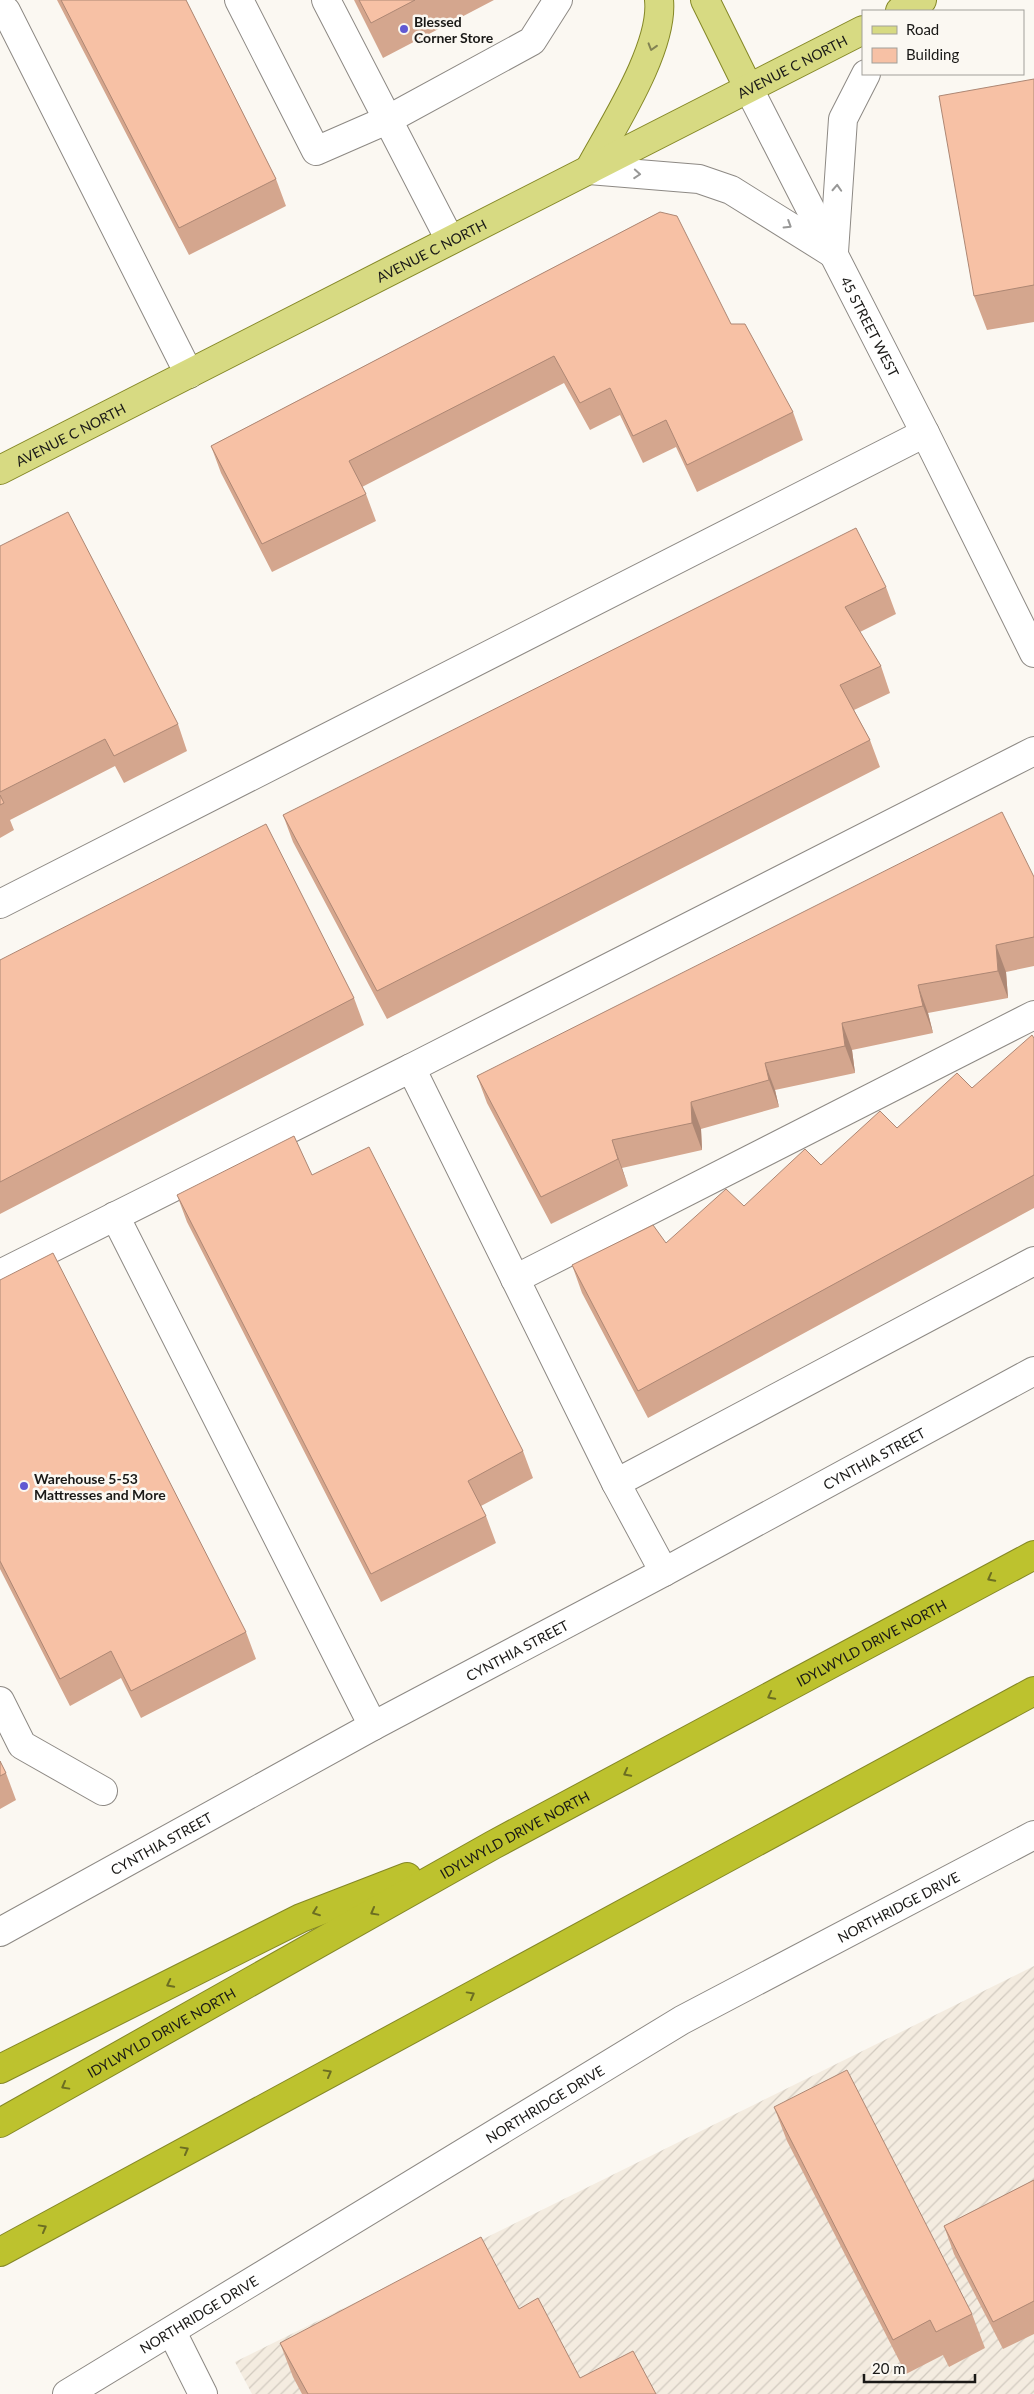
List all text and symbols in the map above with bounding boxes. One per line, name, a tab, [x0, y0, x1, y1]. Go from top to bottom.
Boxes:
legend	[862, 10, 1024, 75]
place label: Blessed Corner Store	[414, 13, 494, 46]
text: Road	[906, 20, 939, 38]
marker: Blessed Corner Store	[398, 23, 410, 35]
street label: AVENUE C NORTH	[734, 31, 850, 101]
one-way arrow	[647, 43, 657, 51]
text: Building	[906, 45, 959, 63]
one-way arrow	[634, 169, 642, 180]
one-way arrow	[832, 183, 843, 191]
street label: AVENUE C NORTH	[373, 215, 489, 285]
one-way arrow	[782, 219, 792, 228]
street label: 45 STREET WEST	[838, 273, 904, 380]
street label: AVENUE C NORTH	[12, 399, 128, 469]
street label: CYNTHIA STREET	[820, 1423, 928, 1493]
place label: Warehouse 5-53 Mattresses and More	[34, 1470, 166, 1503]
marker: Warehouse 5-53 Mattresses and More	[18, 1480, 30, 1492]
one-way arrow	[987, 1572, 996, 1582]
street label: IDYLWYLD DRIVE NORTH	[793, 1595, 949, 1689]
street label: CYNTHIA STREET	[463, 1615, 572, 1684]
one-way arrow	[767, 1690, 776, 1700]
one-way arrow	[623, 1767, 632, 1777]
street label: IDYLWYLD DRIVE NORTH	[437, 1787, 592, 1882]
street label: CYNTHIA STREET	[107, 1808, 215, 1878]
street label: NORTHRIDGE DRIVE	[834, 1867, 962, 1945]
one-way arrow	[370, 1905, 379, 1915]
one-way arrow	[313, 1906, 321, 1916]
one-way arrow	[167, 1977, 176, 1987]
street label: IDYLWYLD DRIVE NORTH	[84, 1984, 238, 2081]
one-way arrow	[466, 1991, 475, 2001]
street label: NORTHRIDGE DRIVE	[482, 2061, 607, 2146]
one-way arrow	[323, 2069, 332, 2079]
one-way arrow	[61, 2080, 70, 2090]
one-way arrow	[180, 2147, 189, 2157]
one-way arrow	[37, 2224, 46, 2234]
street label: NORTHRIDGE DRIVE	[136, 2271, 261, 2356]
scale bar	[864, 2352, 975, 2384]
text: 20 m	[872, 2359, 906, 2377]

